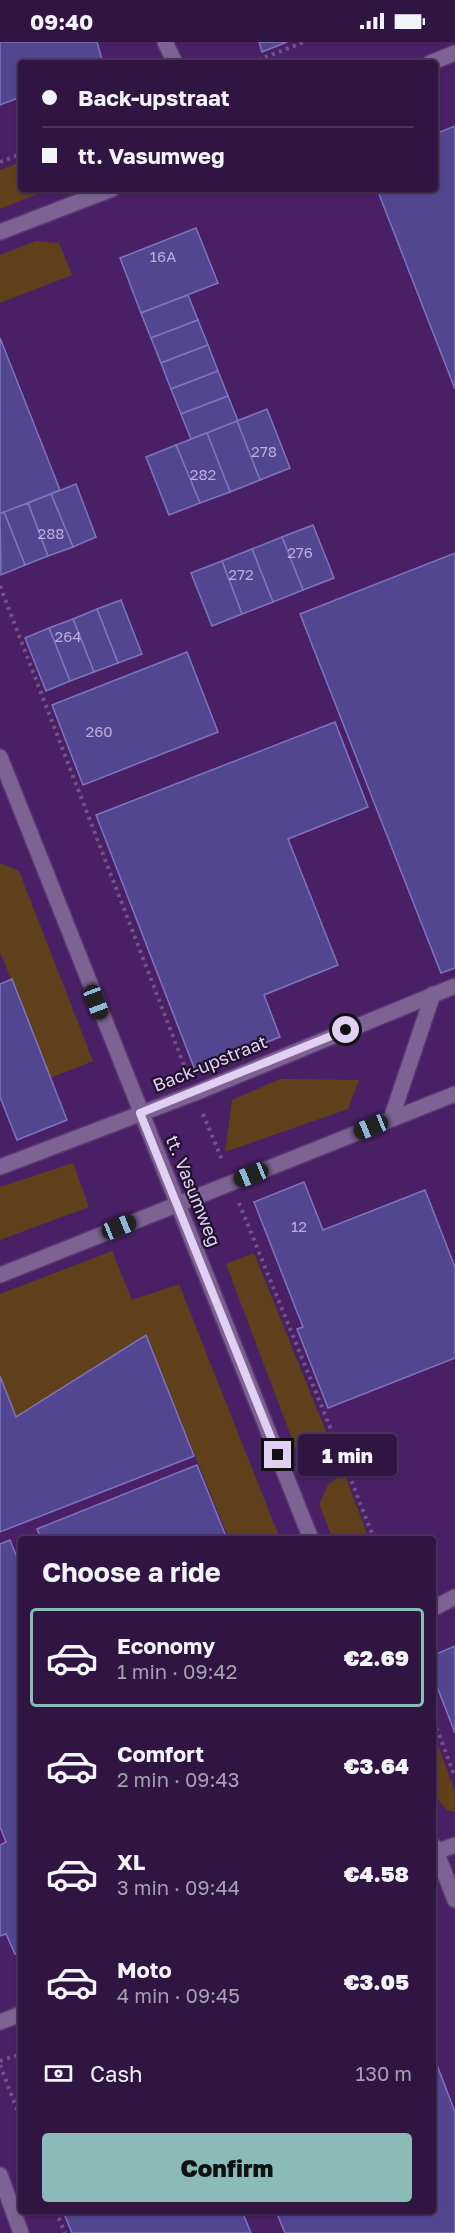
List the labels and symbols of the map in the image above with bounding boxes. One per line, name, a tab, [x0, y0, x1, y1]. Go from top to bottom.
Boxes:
house number: 16A	[150, 247, 176, 265]
house number: 278	[251, 442, 277, 460]
house number: 282	[190, 465, 216, 483]
house number: 288	[37, 524, 65, 542]
house number: 276	[287, 543, 313, 561]
house number: 272	[228, 565, 254, 583]
house number: 264	[55, 627, 81, 645]
house number: 260	[85, 722, 113, 740]
car	[81, 982, 111, 1022]
route start	[332, 1016, 359, 1043]
street label: Back-upstraat	[149, 1030, 270, 1096]
car	[351, 1112, 391, 1142]
street label: tt. Vasumweg	[162, 1132, 226, 1249]
car	[231, 1160, 271, 1190]
car	[99, 1212, 139, 1242]
house number: 12	[291, 1217, 307, 1235]
callout: 1 min	[299, 1434, 398, 1476]
route end	[264, 1441, 291, 1468]

